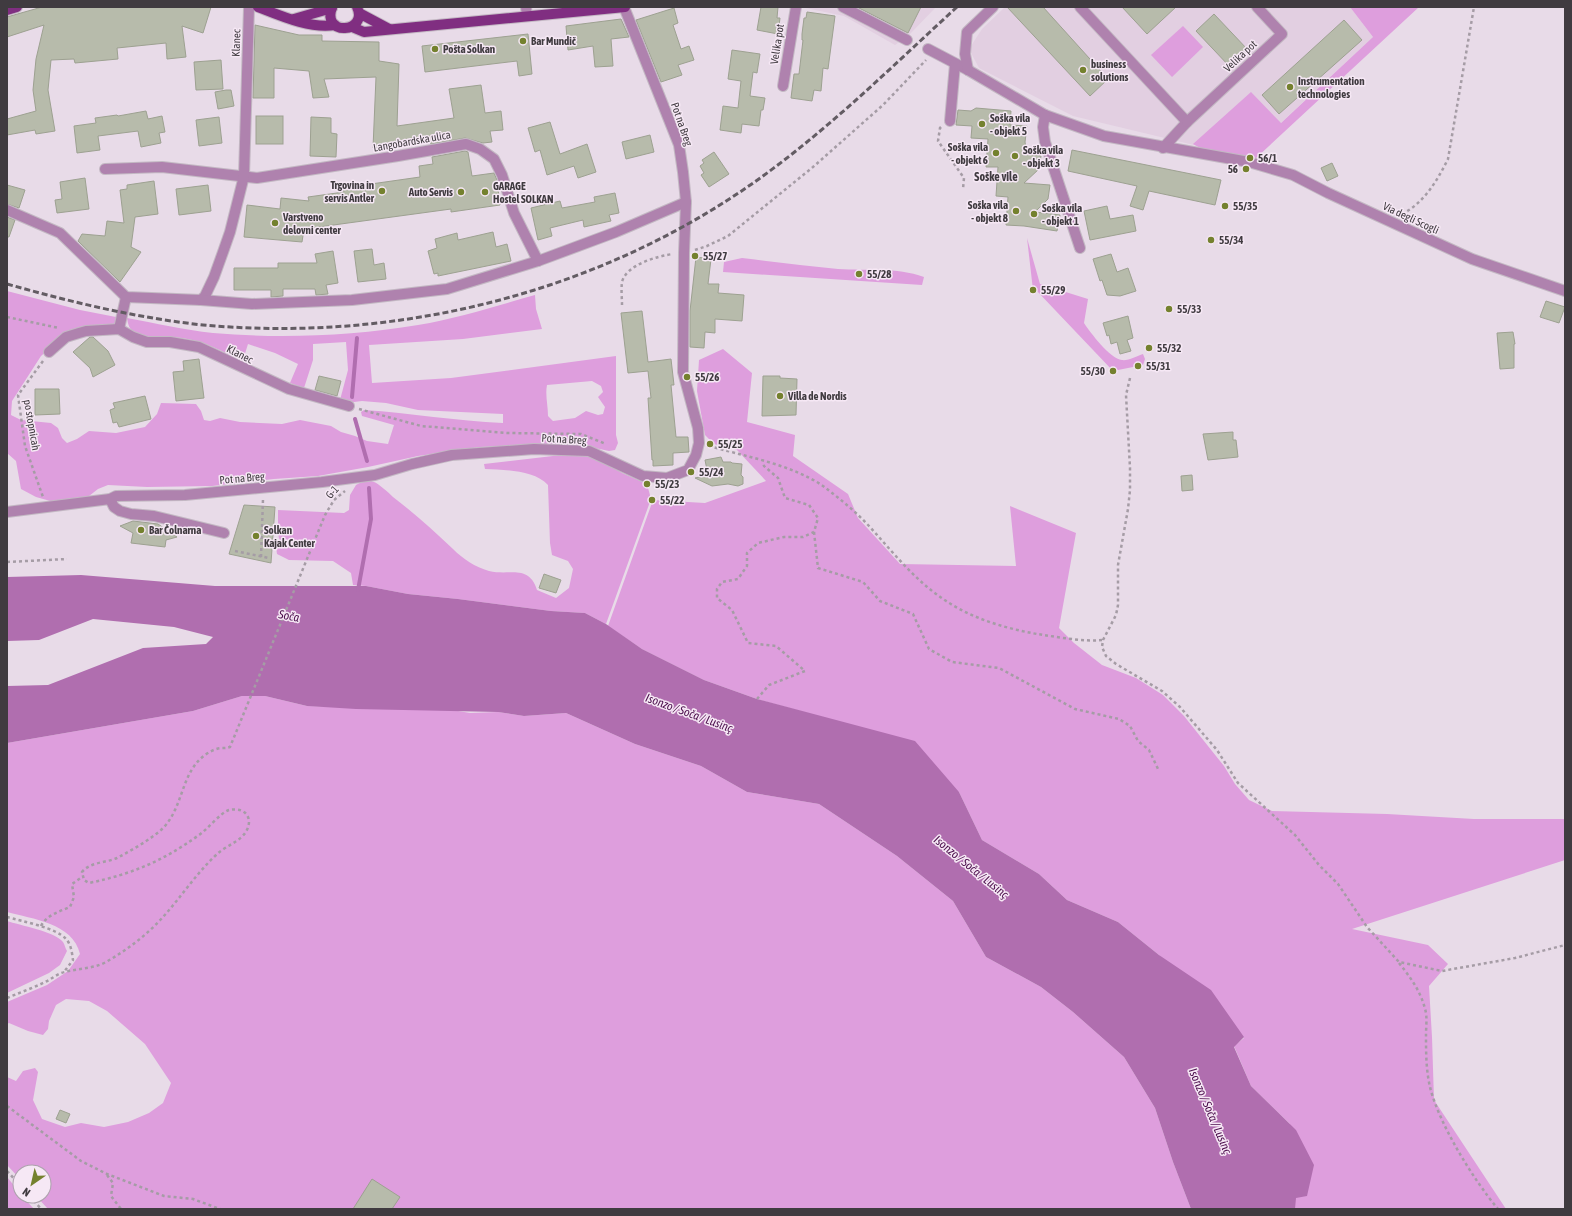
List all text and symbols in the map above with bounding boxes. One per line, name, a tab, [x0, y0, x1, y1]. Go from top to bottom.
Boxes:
street label: Velika pot	[768, 23, 786, 65]
street label: Klanec	[230, 28, 243, 57]
place label: Bar Mundič	[531, 35, 577, 47]
marker: Bar Mundič	[518, 36, 528, 46]
street label: Velika pot	[1221, 38, 1259, 74]
place label: Pošta Solkan	[443, 43, 495, 55]
marker: Pošta Solkan	[430, 44, 440, 54]
place label: business solutions	[1091, 58, 1128, 83]
marker: business solutions	[1078, 65, 1088, 75]
place label: Instrumentation technologies	[1297, 75, 1364, 100]
marker: Instrumentation technologies	[1285, 82, 1295, 92]
street label: Pot na Breg	[669, 101, 695, 148]
place label: Soška vila - objekt 5	[990, 112, 1030, 137]
marker: Soška vila - objekt 5	[977, 119, 987, 129]
street label: Langobardska ulica	[372, 128, 452, 154]
place label: Soška vila - objekt 6	[948, 141, 988, 166]
place label: Soška vila - objekt 3	[1023, 144, 1063, 169]
marker: Soška vila - objekt 6	[991, 148, 1001, 158]
marker: Soška vila - objekt 3	[1010, 151, 1020, 161]
place label: 56/1	[1258, 152, 1277, 164]
marker: 56/1	[1245, 153, 1255, 163]
place label: 56	[1228, 163, 1238, 175]
marker: 56	[1241, 164, 1251, 174]
district label: Soške vile	[974, 170, 1018, 184]
place label: Trgovina in servis Antler	[324, 179, 375, 204]
place label: GARAGE Hostel SOLKAN	[493, 180, 554, 205]
marker: Trgovina in servis Antler	[377, 186, 387, 196]
place label: Auto Servis	[408, 186, 453, 198]
marker: Auto Servis	[456, 187, 466, 197]
marker: GARAGE Hostel SOLKAN	[480, 187, 490, 197]
place label: Soška vila - objekt 8	[968, 199, 1008, 224]
place label: 55/35	[1233, 200, 1257, 212]
street label: Via degli Scogli	[1381, 200, 1441, 236]
marker: 55/35	[1220, 201, 1230, 211]
place label: Soška vila - objekt 1	[1042, 202, 1082, 227]
marker: Soška vila - objekt 8	[1011, 206, 1021, 216]
marker: Soška vila - objekt 1	[1029, 209, 1039, 219]
place label: Varstveno delovni center	[282, 211, 341, 236]
marker: Varstveno delovni center	[270, 218, 280, 228]
place label: 55/34	[1219, 234, 1243, 246]
marker: 55/34	[1206, 235, 1216, 245]
place label: 55/27	[703, 250, 727, 262]
marker: 55/27	[690, 251, 700, 261]
place label: 55/28	[867, 268, 891, 280]
marker: 55/28	[854, 269, 864, 279]
place label: 55/29	[1041, 284, 1065, 296]
marker: 55/29	[1028, 285, 1038, 295]
place label: 55/33	[1177, 303, 1201, 315]
marker: 55/33	[1164, 304, 1174, 314]
street label: Klanec	[225, 342, 256, 366]
place label: 55/32	[1157, 342, 1181, 354]
marker: 55/32	[1144, 343, 1154, 353]
place label: 55/31	[1146, 360, 1170, 372]
marker: 55/31	[1133, 361, 1143, 371]
place label: 55/30	[1081, 365, 1105, 377]
marker: 55/30	[1108, 366, 1118, 376]
place label: 55/26	[695, 371, 719, 383]
marker: 55/26	[682, 372, 692, 382]
place label: Villa de Nordis	[787, 390, 847, 402]
marker: Villa de Nordis	[775, 391, 785, 401]
street label: po stopnicah	[22, 399, 42, 451]
street label: Pot na Breg	[541, 432, 587, 446]
place label: 55/25	[718, 438, 742, 450]
marker: 55/25	[705, 439, 715, 449]
place label: 55/24	[699, 466, 723, 478]
marker: 55/24	[686, 467, 696, 477]
street label: Pot na Breg	[219, 470, 265, 486]
place label: 55/23	[655, 478, 679, 490]
marker: 55/23	[642, 479, 652, 489]
street label: G-1	[323, 483, 341, 501]
place label: 55/22	[660, 494, 684, 506]
marker: 55/22	[647, 495, 657, 505]
place label: Bar Čolnarna	[149, 524, 201, 536]
place label: Solkan Kajak Center	[264, 524, 316, 549]
marker: Bar Čolnarna	[136, 525, 146, 535]
marker: Solkan Kajak Center	[251, 531, 261, 541]
water label: Soča	[277, 607, 301, 625]
water label: Isonzo / Soča / Lusinç	[644, 691, 735, 735]
water label: Isonzo / Soča / Lusinç	[931, 833, 1011, 902]
water label: Isonzo / Soča / Lusinç	[1186, 1066, 1235, 1156]
north arrow	[12, 1164, 52, 1204]
text: N	[20, 1185, 32, 1199]

